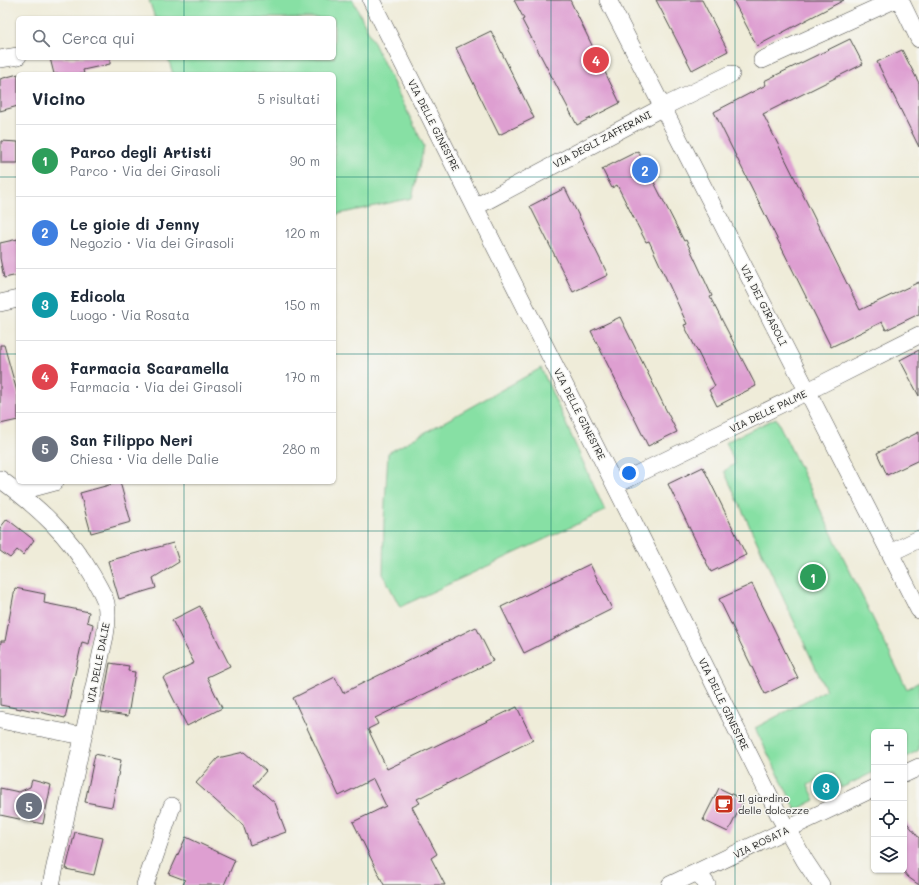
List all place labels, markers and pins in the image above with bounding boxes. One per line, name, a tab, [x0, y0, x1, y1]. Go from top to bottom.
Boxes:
pin: 4	[583, 45, 609, 75]
pin: 2	[632, 155, 658, 185]
pin: 1	[800, 562, 826, 592]
pin: 3	[813, 772, 839, 802]
pin: 5	[16, 791, 42, 821]
place label: Il giardino delle dolcezze	[738, 791, 809, 817]
cafe icon: Il giardino delle dolcezze	[713, 793, 735, 815]

